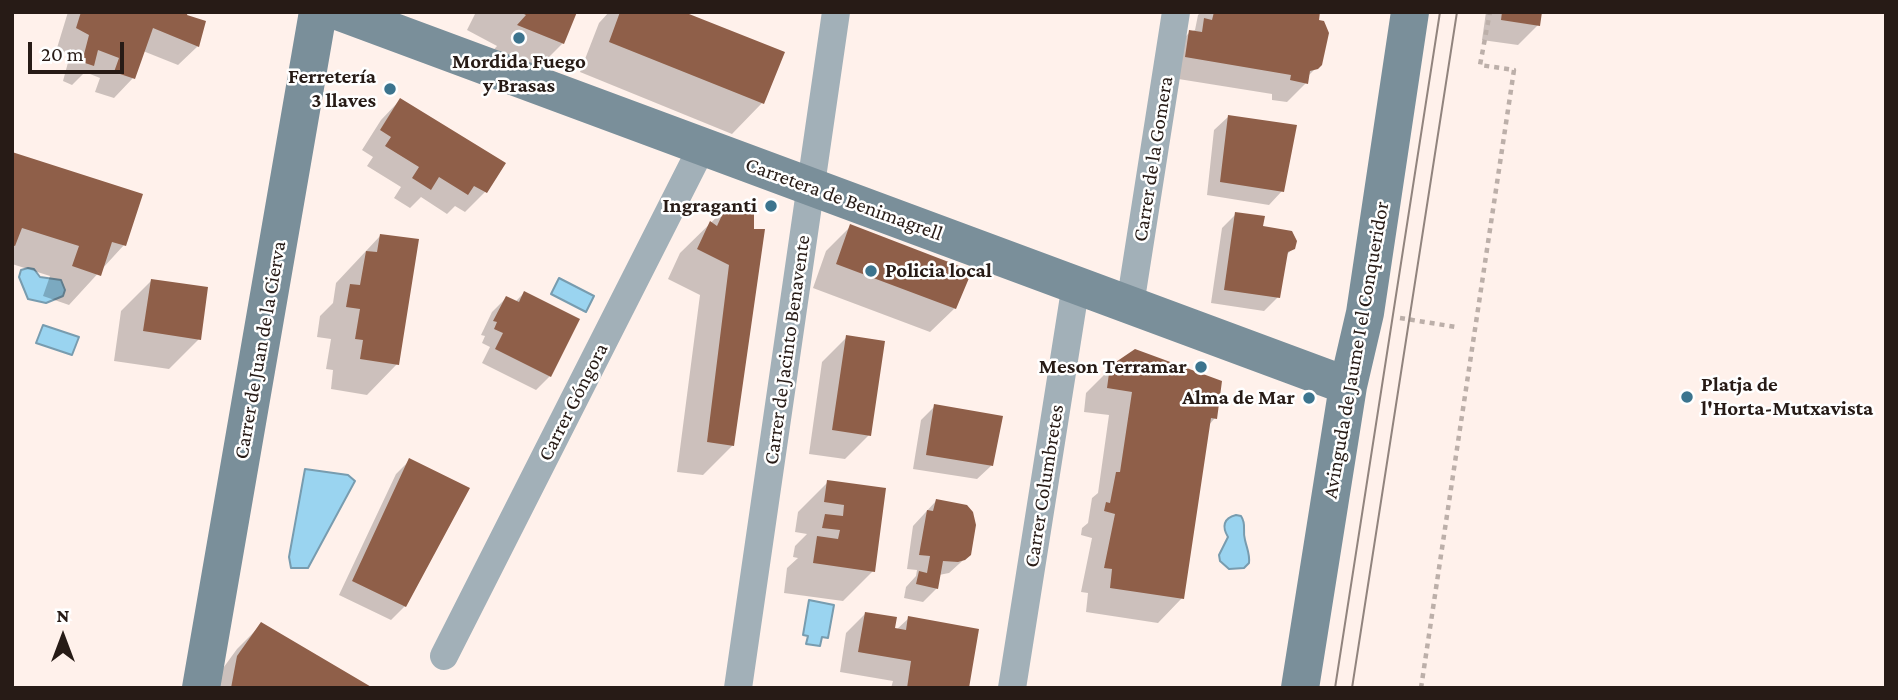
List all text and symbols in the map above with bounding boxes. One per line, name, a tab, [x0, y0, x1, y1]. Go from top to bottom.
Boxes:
scale bar	[32, 28, 128, 72]
marker: Mordida Fuego y Brasas	[511, 30, 527, 46]
text: 20 m	[41, 42, 84, 66]
place label: Mordida Fuego y Brasas	[452, 49, 586, 99]
place label: Ferretería 3 llaves	[288, 64, 376, 114]
street label: Carrer de la Gomera	[1127, 75, 1179, 243]
marker: Ferretería 3 llaves	[382, 81, 398, 97]
street label: Carretera de Benimagrell	[742, 152, 946, 246]
place label: Ingraganti	[663, 193, 757, 219]
marker: Ingraganti	[763, 198, 779, 214]
street label: Avinguda de Jaume I el Conqueridor	[1317, 199, 1395, 501]
street label: Carrer de Jacinto Benavente	[758, 234, 816, 466]
street label: Carrer de Juan de la Cierva	[228, 239, 292, 461]
place label: Policia local	[885, 258, 992, 284]
marker: Policia local	[863, 263, 879, 279]
street label: Carrer Góngora	[532, 339, 614, 465]
place label: Meson Terramar	[1039, 354, 1187, 380]
marker: Meson Terramar	[1193, 359, 1209, 375]
place label: Platja de l'Horta-Mutxavista	[1701, 372, 1873, 422]
place label: Alma de Mar	[1182, 385, 1295, 411]
marker: Platja de l'Horta-Mutxavista	[1679, 389, 1695, 405]
marker: Alma de Mar	[1301, 390, 1317, 406]
street label: Carrer Columbretes	[1019, 403, 1069, 569]
north arrow	[28, 602, 98, 672]
text: N	[57, 605, 69, 626]

